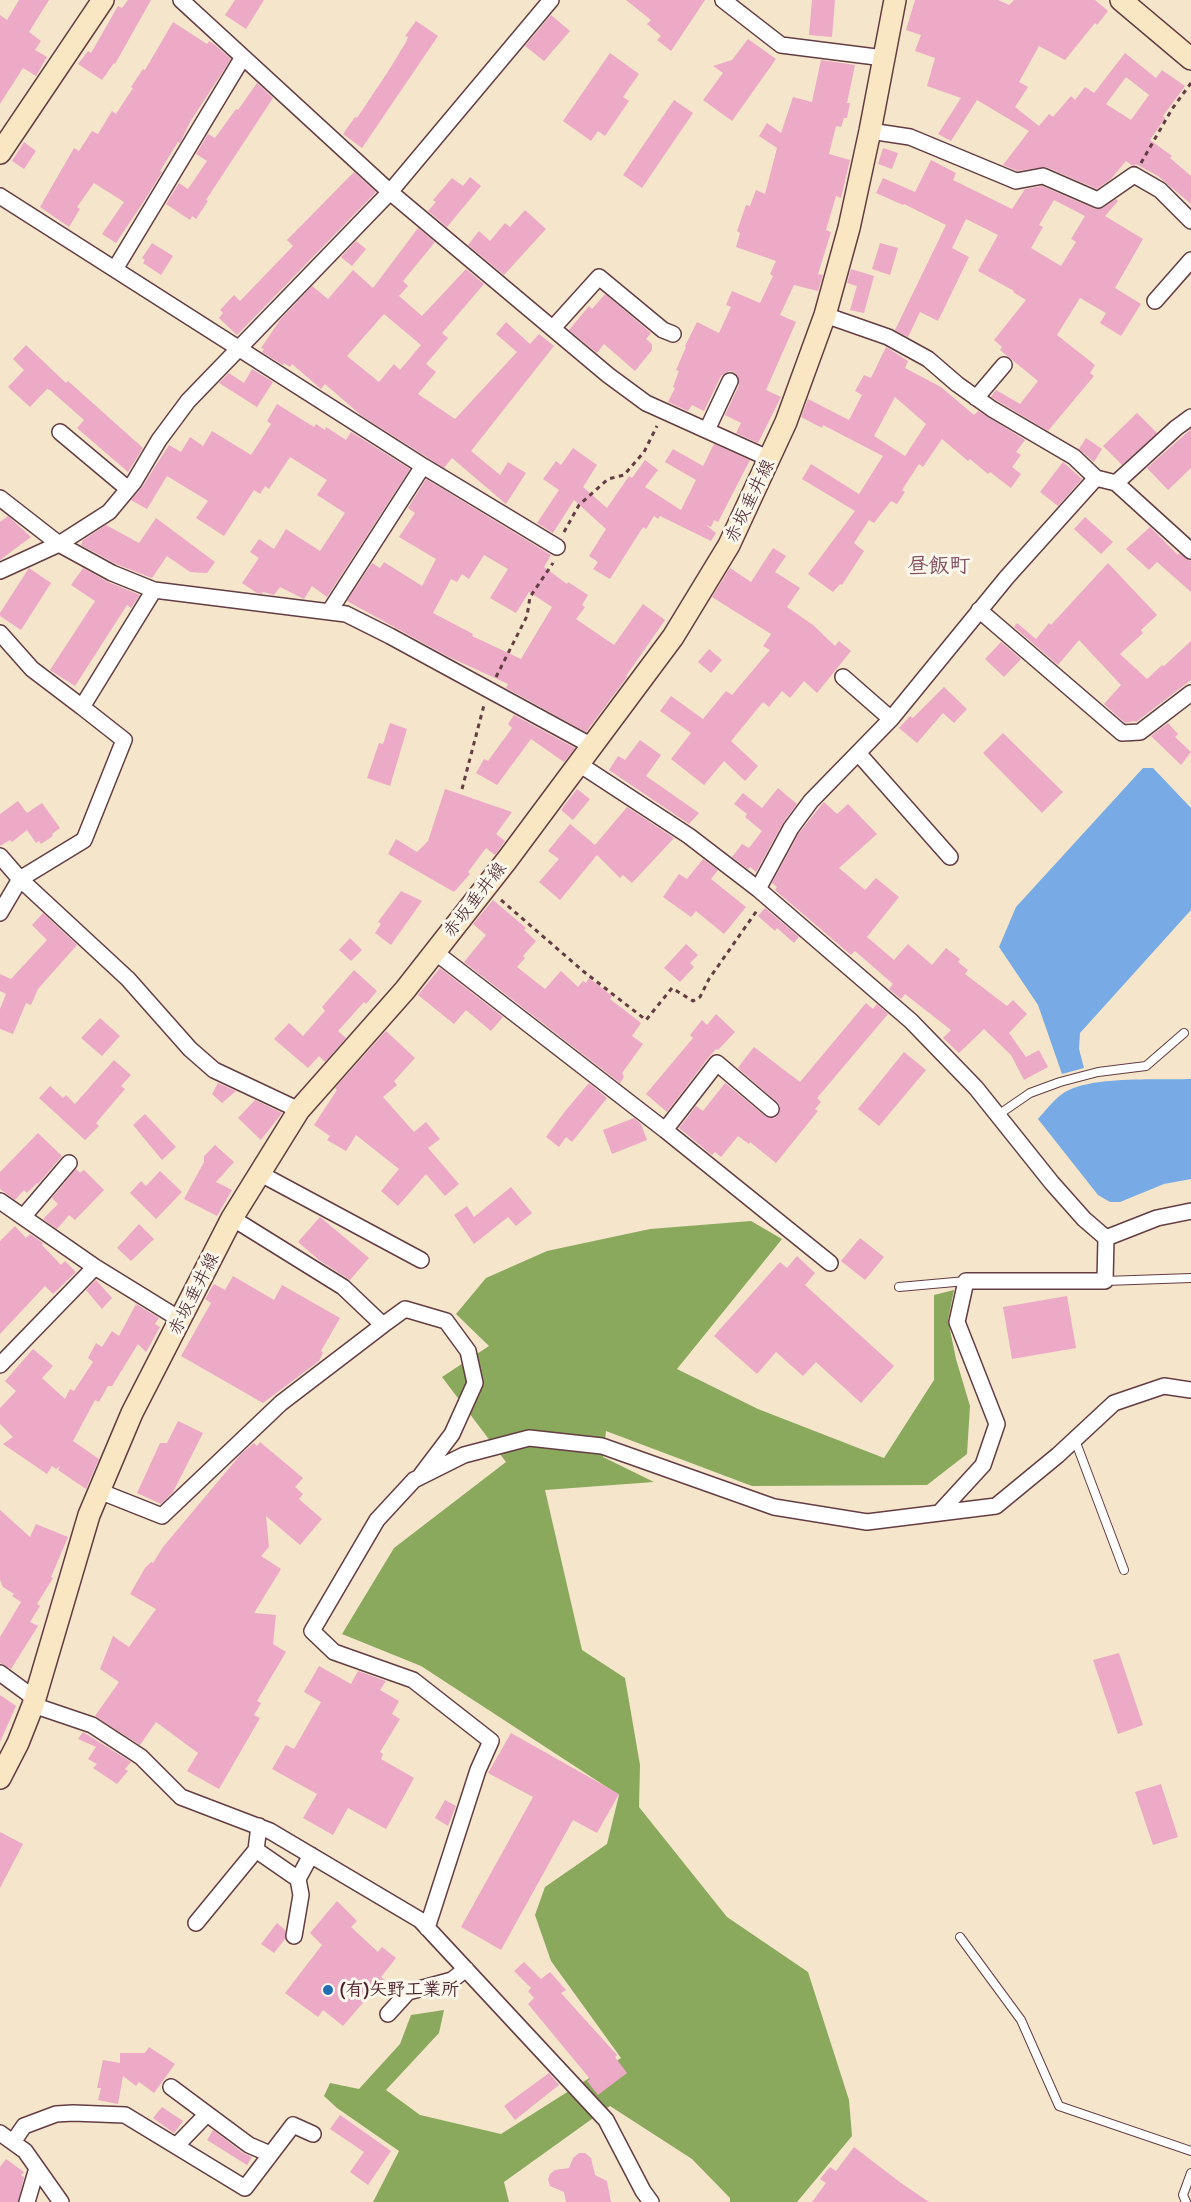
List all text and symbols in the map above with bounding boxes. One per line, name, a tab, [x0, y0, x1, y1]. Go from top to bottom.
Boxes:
street label: 赤坂垂井線	[721, 456, 779, 546]
district label: 昼飯町	[908, 553, 970, 579]
street label: 赤坂垂井線	[439, 858, 511, 942]
street label: 赤坂垂井線	[164, 1249, 224, 1339]
place label: (有)矢野工業所	[340, 1979, 459, 2001]
marker: (有)矢野工業所	[321, 1983, 335, 1997]

